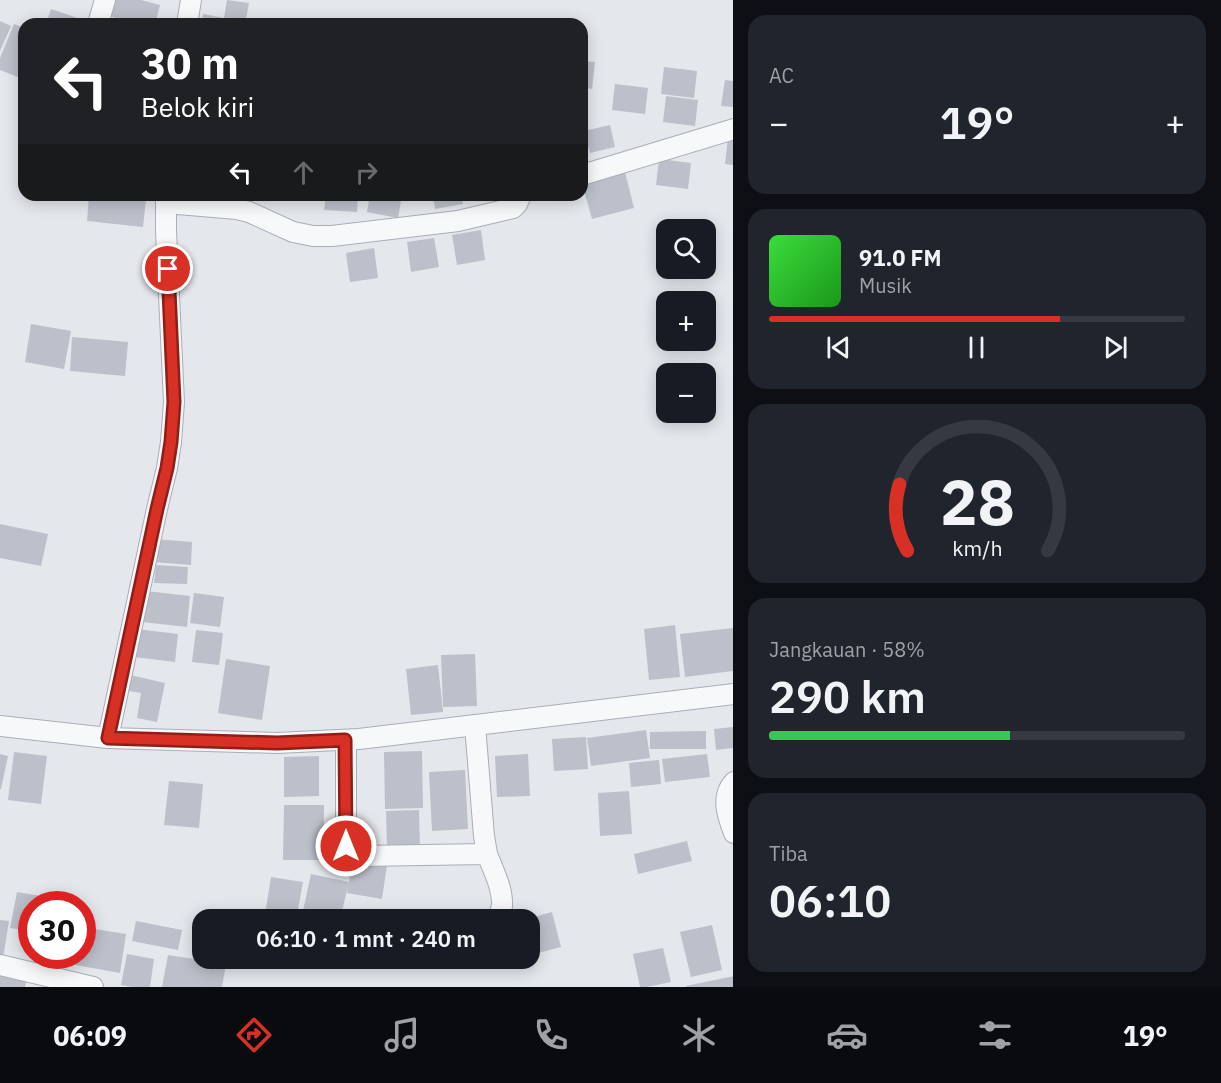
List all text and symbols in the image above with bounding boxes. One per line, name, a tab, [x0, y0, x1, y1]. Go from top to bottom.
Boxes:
text: 30 m	[141, 36, 239, 91]
icon: left	[42, 42, 120, 120]
text: AC	[769, 62, 794, 89]
text: Belok kiri	[141, 89, 254, 124]
text: 19°	[939, 93, 1015, 151]
text: −	[769, 101, 789, 144]
text: +	[1165, 101, 1185, 144]
icon: left	[224, 156, 257, 189]
icon: ahead	[287, 156, 320, 189]
icon: right	[350, 156, 383, 189]
map controls	[656, 219, 716, 423]
button: search	[656, 219, 716, 279]
pin	[142, 243, 193, 294]
text: 91.0 FM	[859, 243, 942, 272]
icon: arrive	[151, 252, 184, 285]
text: Musik	[859, 272, 912, 299]
button: +	[656, 291, 716, 351]
icon: previous	[822, 331, 855, 364]
icon: pause	[960, 331, 993, 364]
icon: next	[1099, 331, 1132, 364]
button: −	[656, 363, 716, 423]
text: 28	[940, 461, 1014, 542]
text: km/h	[952, 534, 1002, 562]
text: Jangkauan · 58%	[769, 636, 925, 663]
text: 290 km	[769, 667, 926, 725]
position arrow	[314, 814, 378, 878]
text: Tiba	[769, 840, 808, 867]
text: 06:10	[769, 871, 891, 929]
speed limit sign: 30	[18, 891, 96, 969]
text: 06:10 · 1 mnt · 240 m	[256, 924, 476, 953]
icon: directions	[233, 1014, 275, 1056]
icon: music	[381, 1014, 423, 1056]
icon: phone	[530, 1014, 572, 1056]
icon: climate	[678, 1014, 720, 1056]
icon: car	[826, 1014, 868, 1056]
icon: filters	[974, 1014, 1016, 1056]
text: 06:09	[53, 1018, 127, 1053]
text: 19°	[1123, 1018, 1168, 1053]

